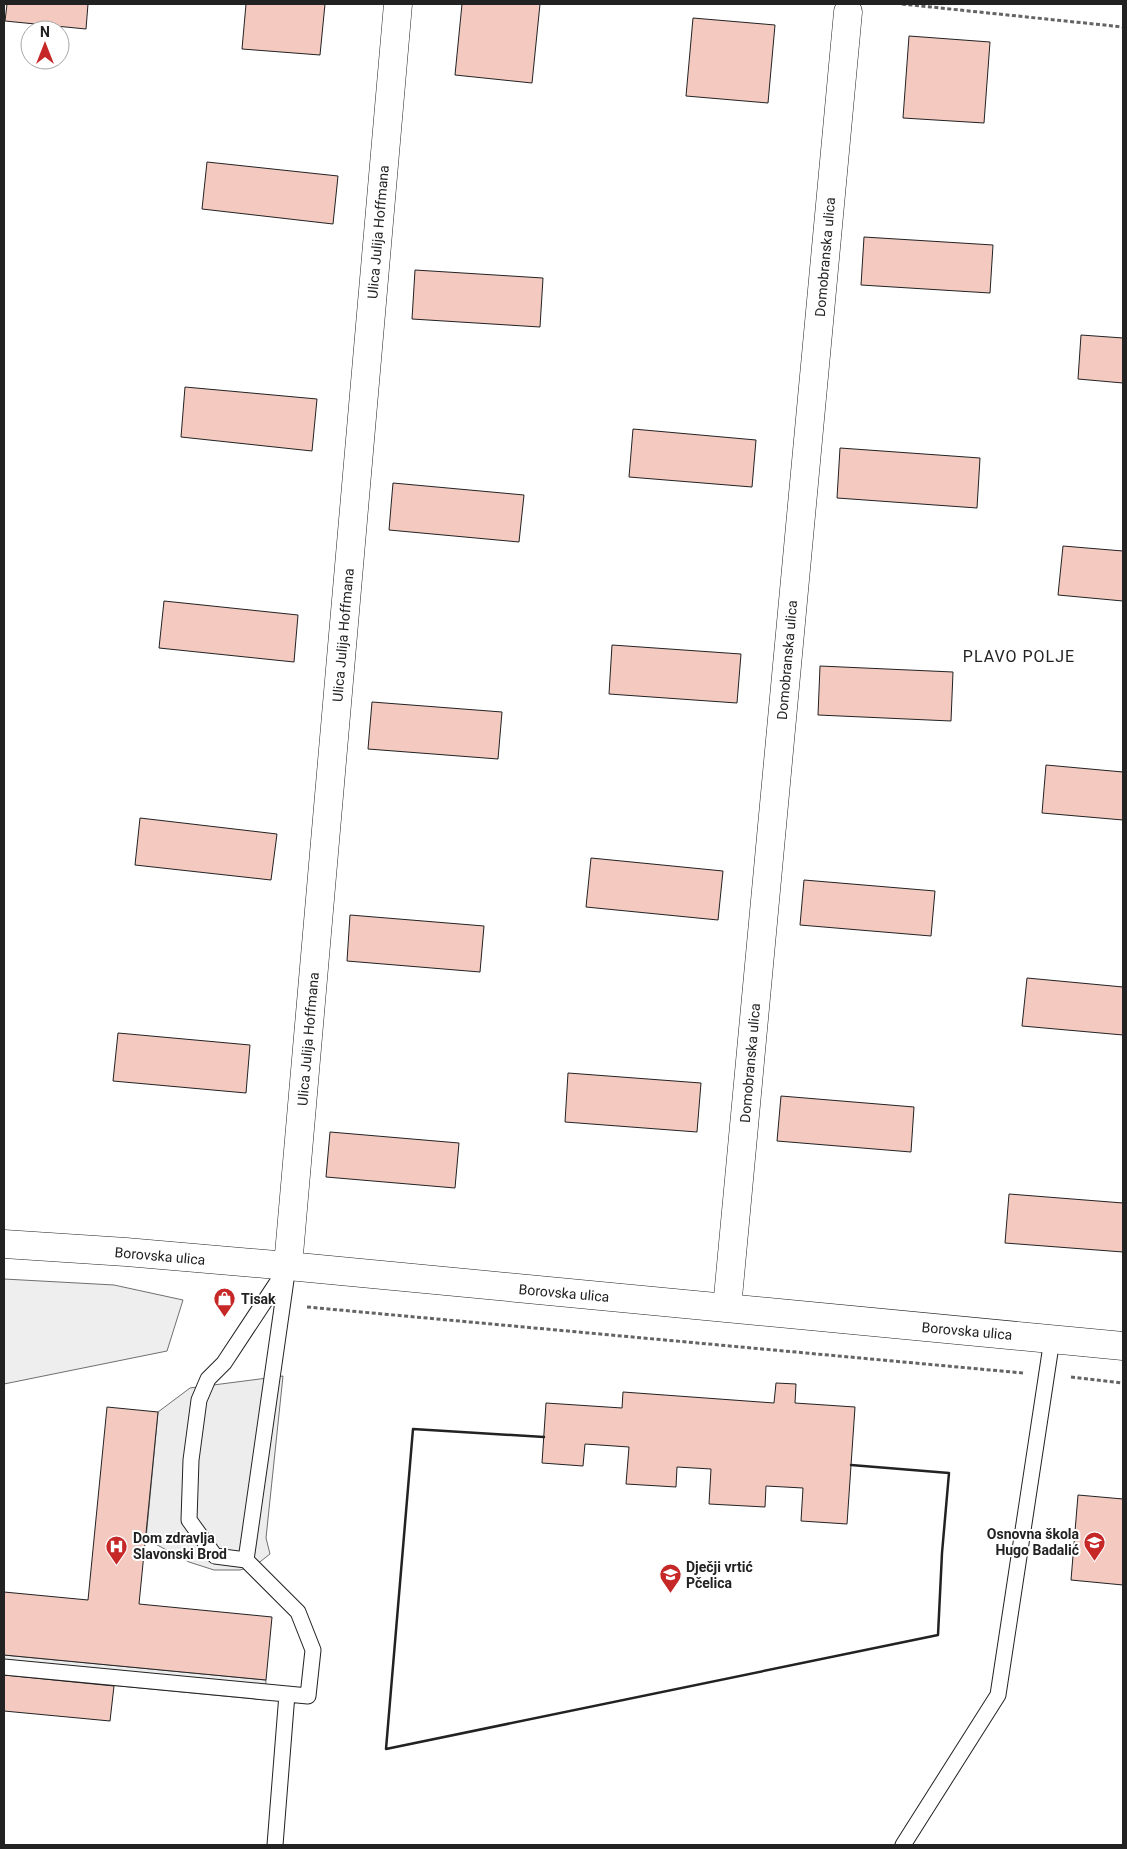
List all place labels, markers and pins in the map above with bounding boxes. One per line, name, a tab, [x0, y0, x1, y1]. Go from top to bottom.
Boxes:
shop icon: Tisak	[213, 1287, 237, 1318]
place label: Tisak	[241, 1291, 276, 1307]
place label: Osnovna škola Hugo Badalić	[987, 1526, 1080, 1558]
place label: Dom zdravlja Slavonski Brod	[133, 1530, 227, 1562]
school or university icon: Osnovna škola Hugo Badalić	[1083, 1530, 1107, 1561]
hospital icon: Dom zdravlja Slavonski Brod	[105, 1534, 129, 1565]
place label: Dječji vrtić Pčelica	[686, 1559, 753, 1591]
school or university icon: Dječji vrtić Pčelica	[658, 1563, 682, 1594]

